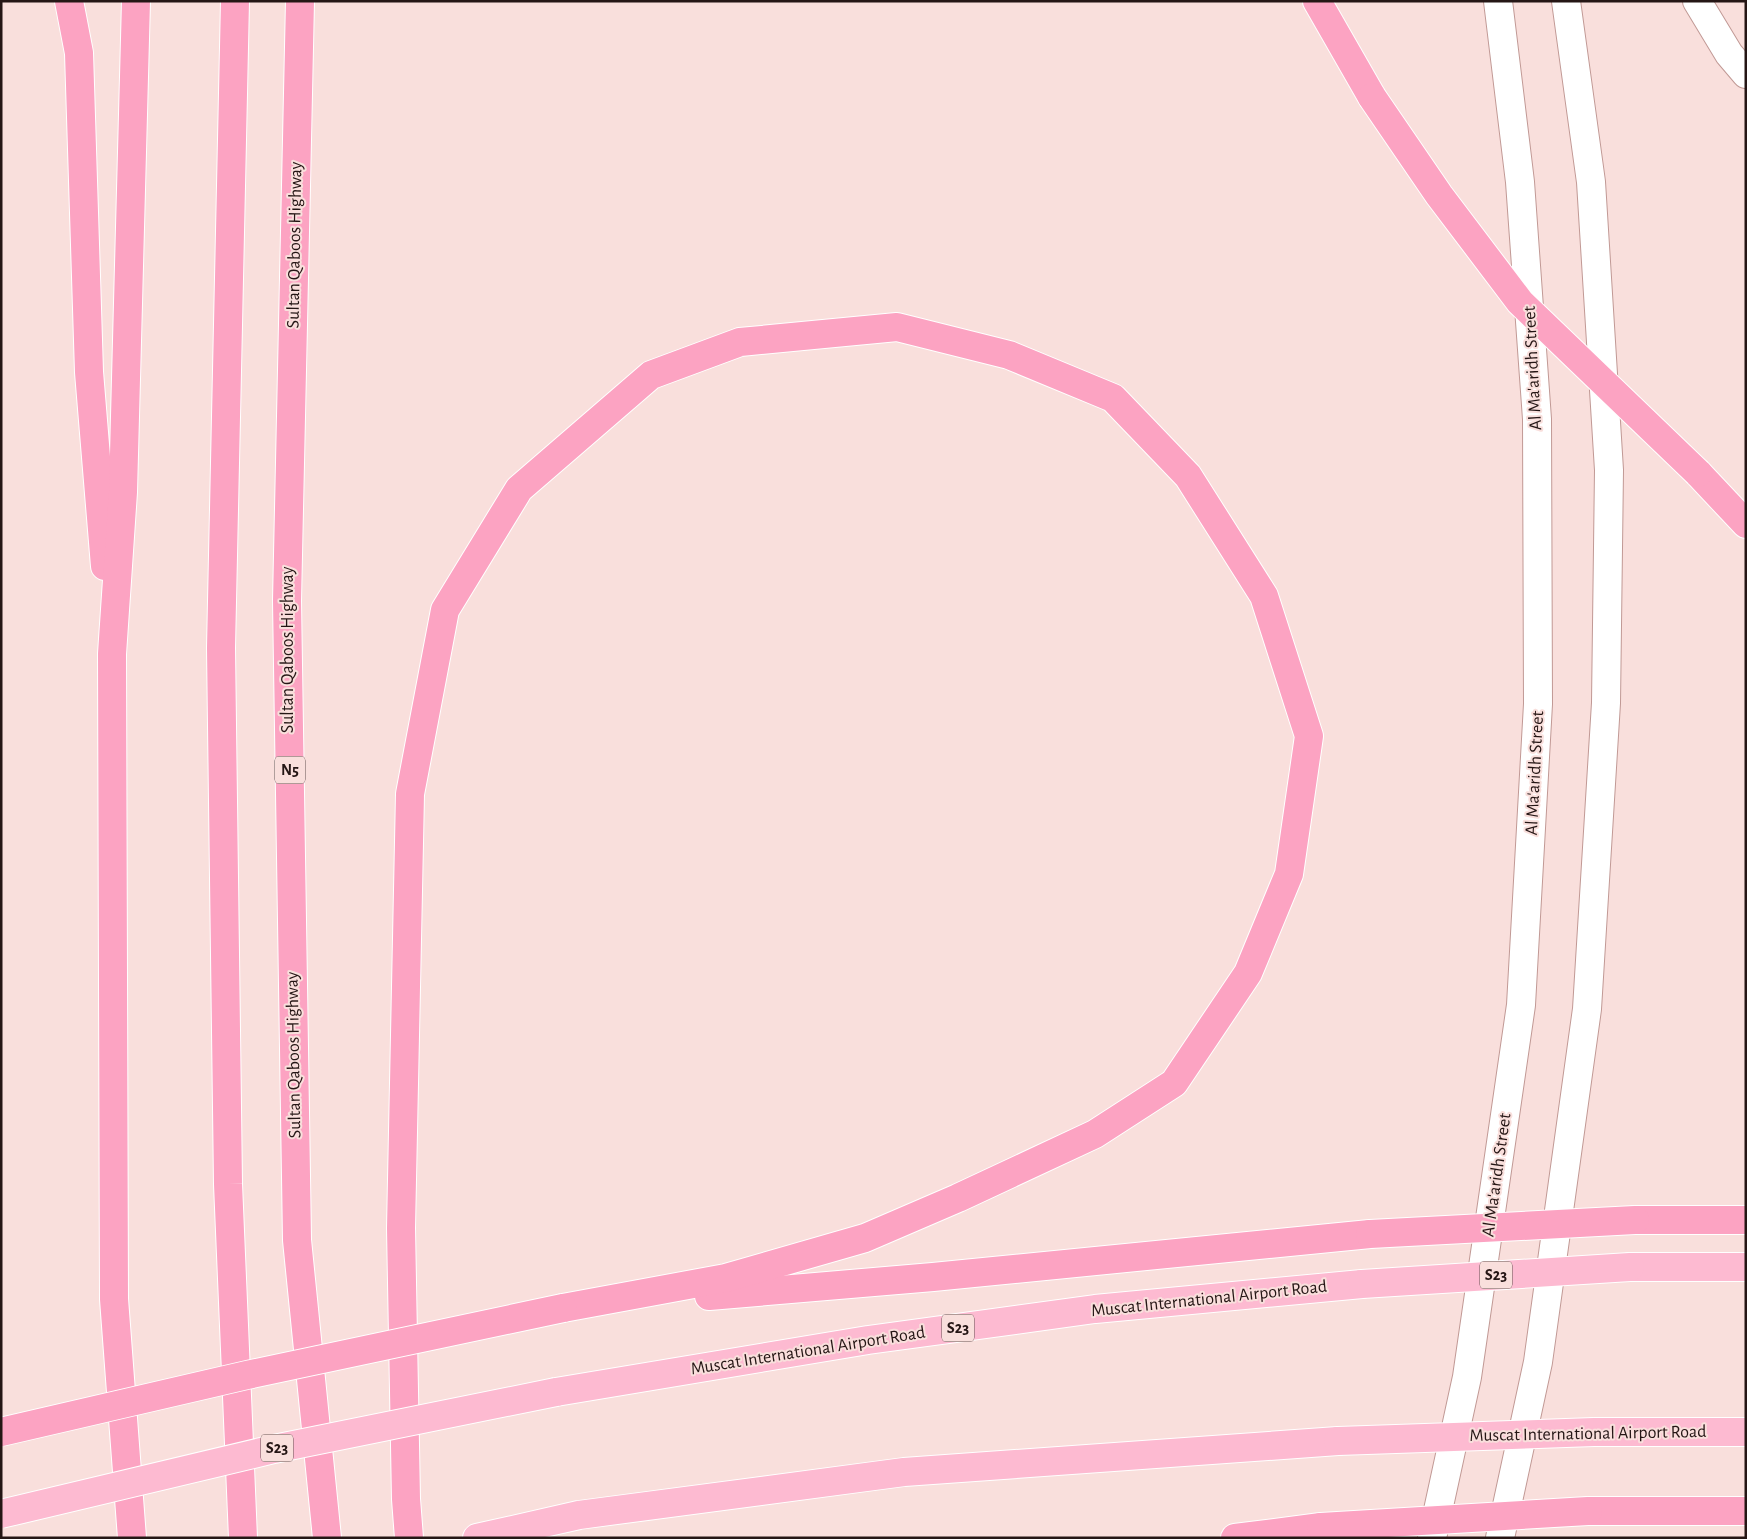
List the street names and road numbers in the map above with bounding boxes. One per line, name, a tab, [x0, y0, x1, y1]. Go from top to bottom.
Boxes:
street label: Sultan Qaboos Highway	[285, 161, 305, 328]
street label: Al Ma'aridh Street	[1521, 305, 1545, 431]
street label: Sultan Qaboos Highway	[279, 566, 297, 733]
street label: Al Ma'aridh Street	[1523, 710, 1547, 836]
road number: N5	[275, 756, 305, 784]
street label: Sultan Qaboos Highway	[284, 971, 304, 1138]
street label: Al Ma'aridh Street	[1479, 1112, 1515, 1238]
road number: S23	[1480, 1262, 1512, 1288]
street label: Muscat International Airport Road	[1090, 1278, 1328, 1320]
road number: S23	[942, 1315, 974, 1342]
street label: Muscat International Airport Road	[689, 1324, 927, 1378]
street label: Muscat International Airport Road	[1469, 1423, 1707, 1445]
road number: S23	[261, 1435, 293, 1462]

